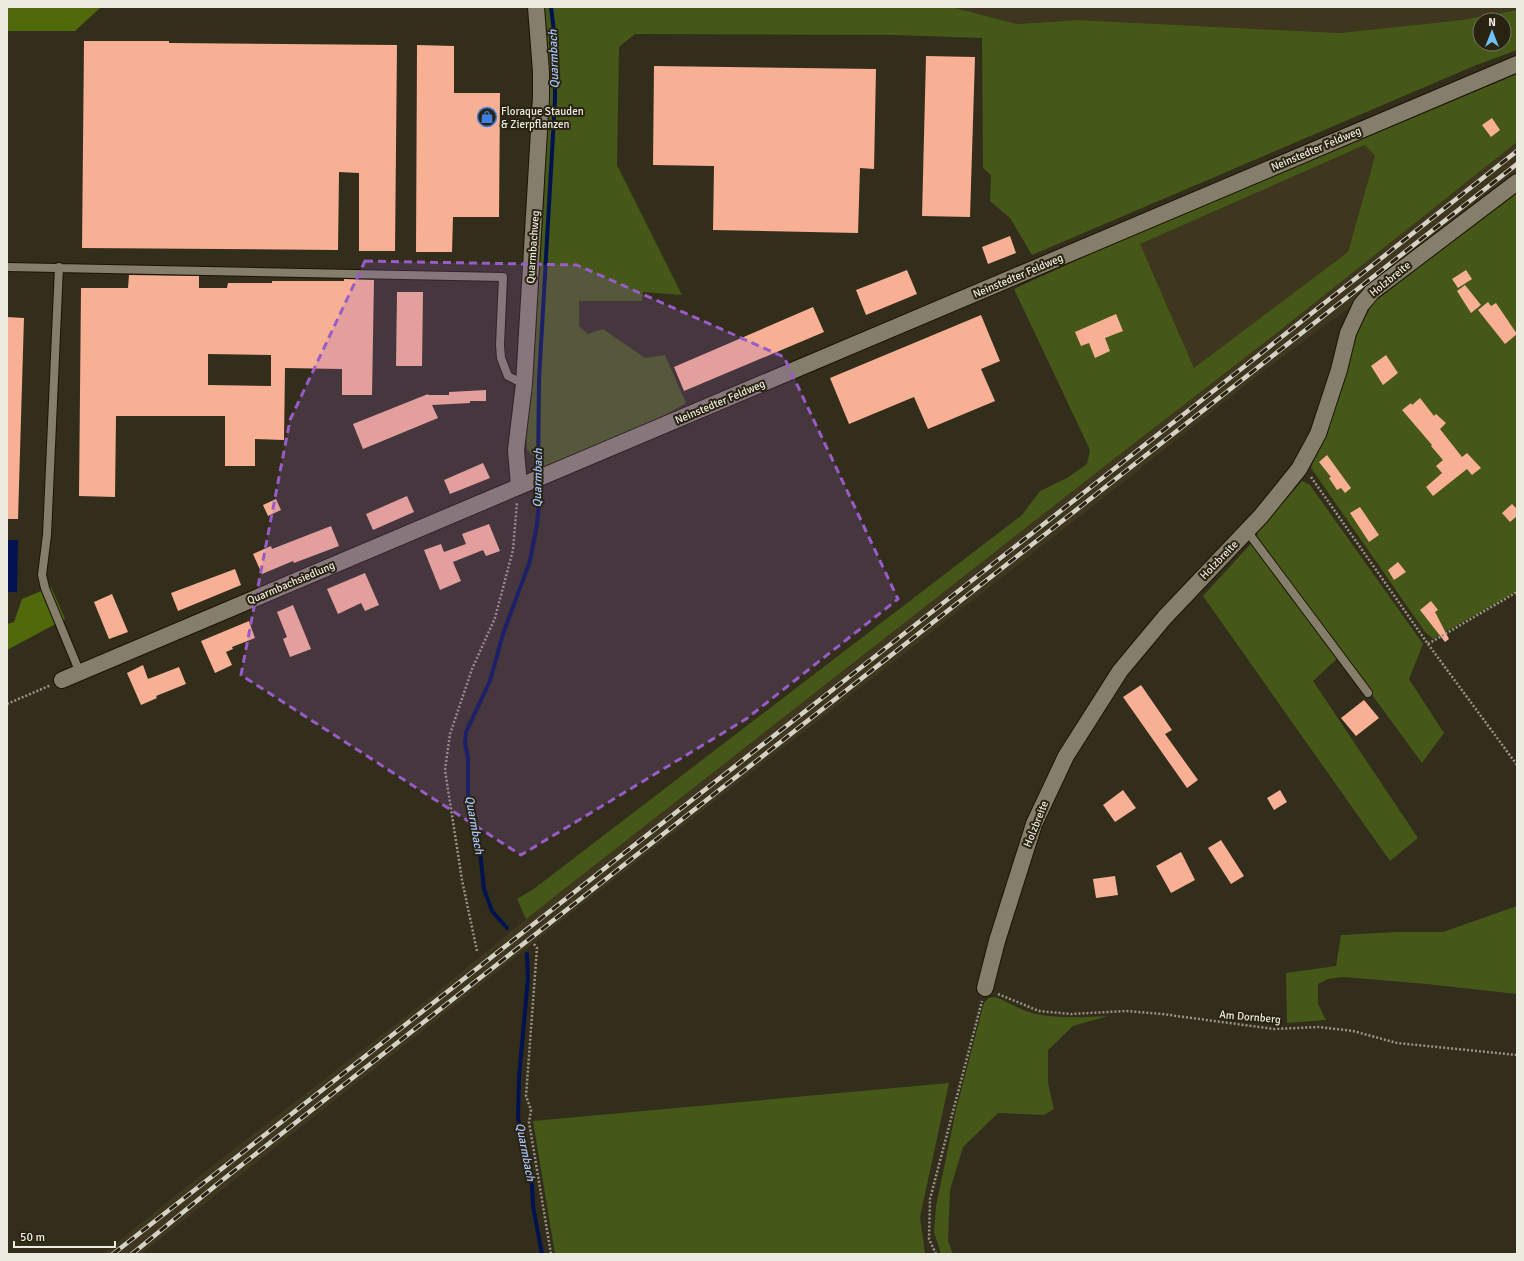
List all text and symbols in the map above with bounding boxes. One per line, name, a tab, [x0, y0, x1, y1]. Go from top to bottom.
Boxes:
north arrow	[1472, 12, 1512, 52]
text: N	[1488, 16, 1496, 29]
water label: Quarmbach	[545, 29, 563, 89]
place label: Floraque Stauden & Zierpflanzen	[501, 105, 584, 131]
shop icon: Floraque Stauden & Zierpflanzen	[476, 106, 498, 128]
street label: Neinstedter Feldweg	[1269, 124, 1363, 174]
street label: Quarmbachweg	[524, 210, 542, 284]
street label: Neinstedter Feldweg	[971, 251, 1065, 301]
street label: Holzbreite	[1367, 259, 1413, 299]
street label: Neinstedter Feldweg	[673, 377, 767, 427]
water label: Quarmbach	[530, 448, 546, 508]
street label: Holzbreite	[1197, 538, 1241, 582]
street label: Quarmbachsiedlung	[245, 559, 337, 607]
water label: Quarmbach	[461, 795, 487, 856]
street label: Holzbreite	[1021, 799, 1051, 849]
street label: Am Dornberg	[1219, 1008, 1282, 1026]
water label: Quarmbach	[512, 1122, 538, 1183]
scale bar	[14, 1223, 115, 1249]
text: 50 m	[20, 1230, 45, 1245]

